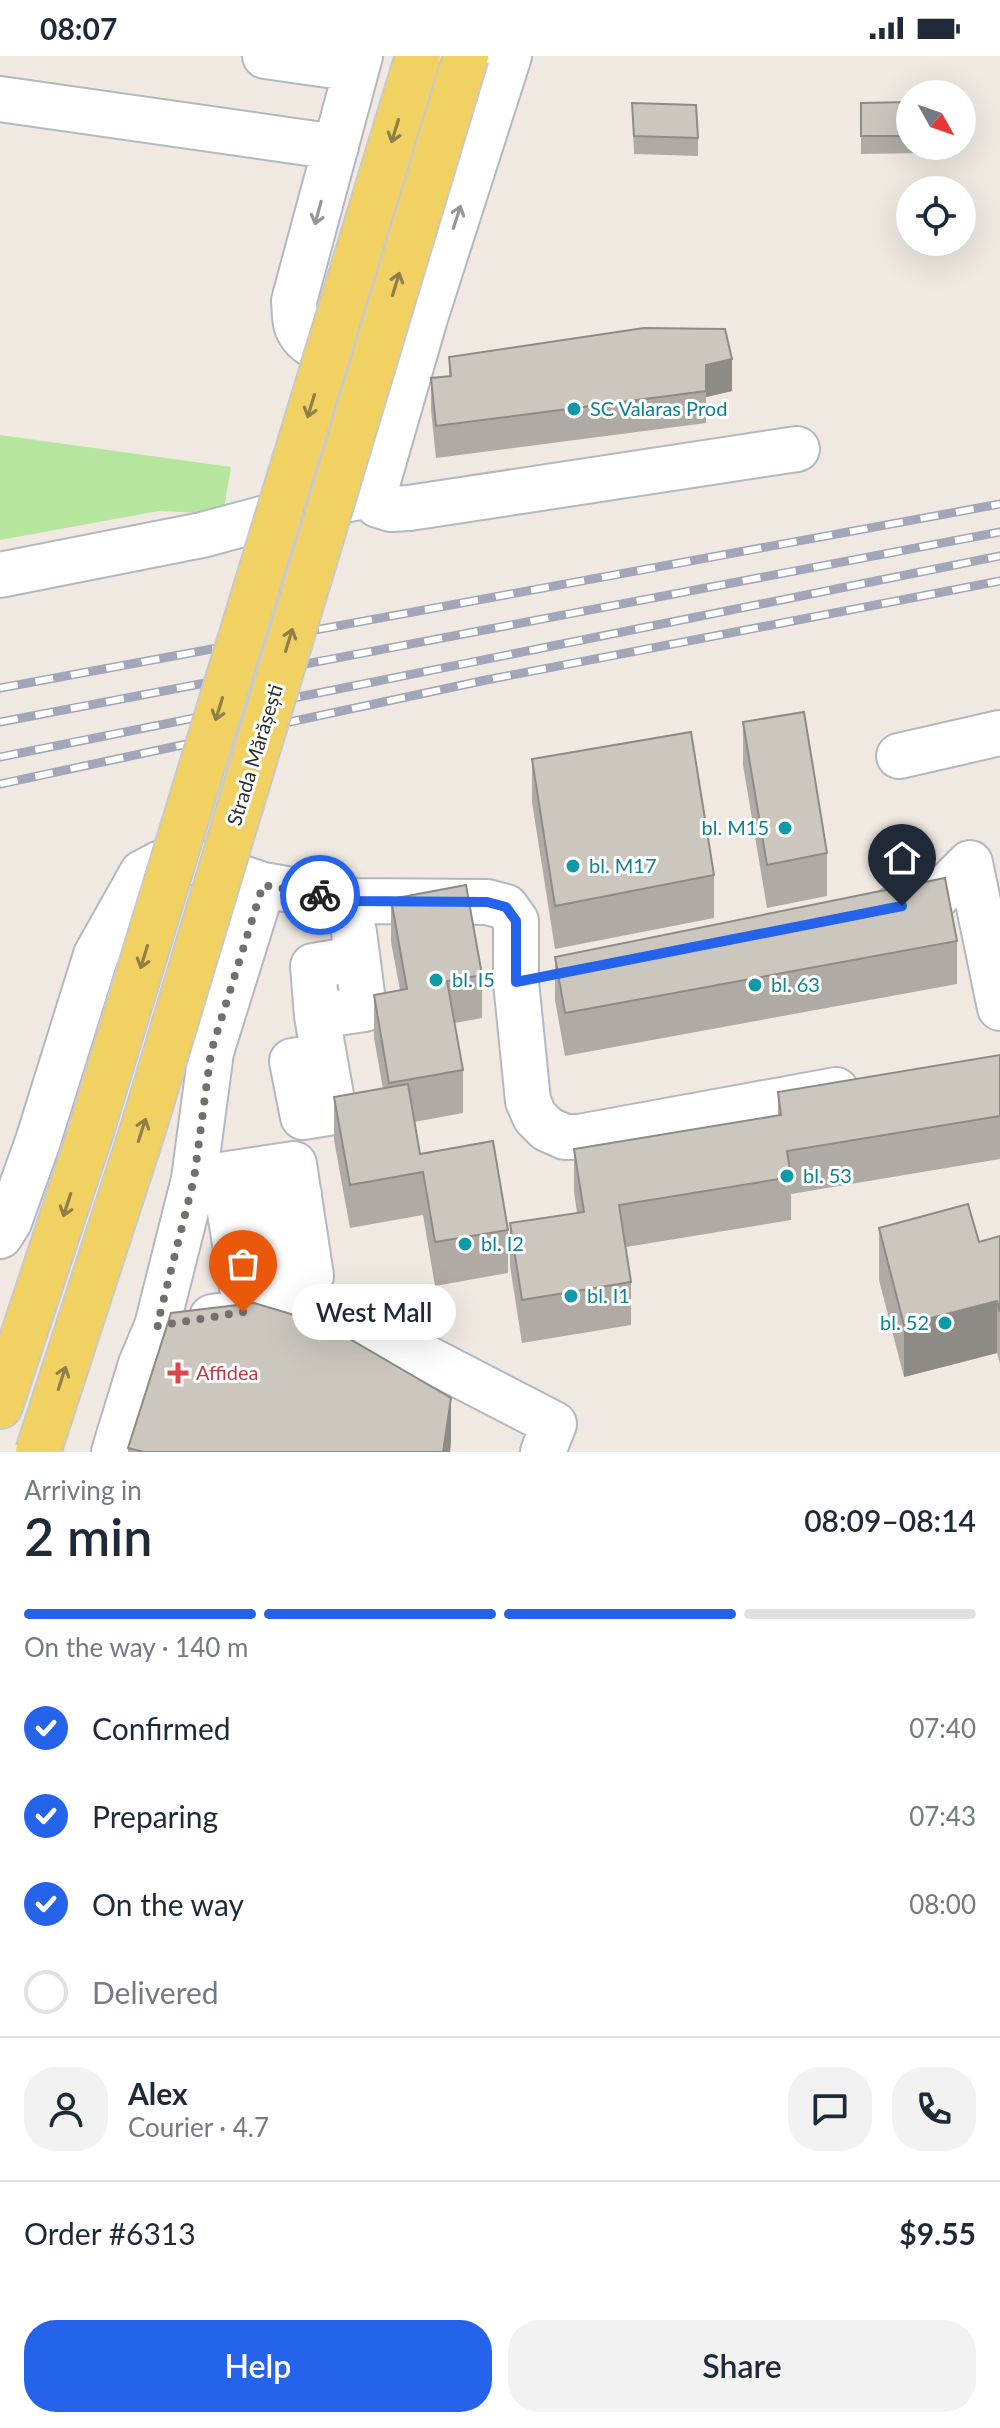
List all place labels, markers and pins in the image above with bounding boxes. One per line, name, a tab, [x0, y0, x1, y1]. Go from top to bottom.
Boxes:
place label: SC Valaras Prod	[590, 396, 727, 420]
marker: SC Valaras Prod	[565, 400, 583, 418]
place label: bl. M15	[701, 815, 769, 839]
marker: bl. M15	[776, 819, 794, 837]
pin	[868, 824, 936, 906]
place label: bl. M17	[589, 853, 657, 877]
marker: bl. M17	[564, 857, 582, 875]
place label: bl. I5	[452, 967, 495, 991]
marker: bl. I5	[427, 971, 445, 989]
place label: bl. 63	[771, 972, 820, 996]
marker: bl. 63	[746, 976, 764, 994]
place label: bl. 53	[803, 1163, 852, 1187]
marker: bl. 53	[778, 1167, 796, 1185]
pin	[209, 1230, 277, 1312]
place label: bl. I2	[481, 1231, 524, 1255]
marker: bl. I2	[456, 1235, 474, 1253]
place label: bl. I1	[587, 1283, 630, 1307]
callout: West Mall	[291, 1284, 455, 1340]
marker: bl. I1	[562, 1287, 580, 1305]
place label: bl. 52	[880, 1310, 929, 1334]
marker: bl. 52	[936, 1314, 954, 1332]
place label: Affidea	[196, 1360, 259, 1384]
marker: Affidea	[167, 1362, 189, 1384]

